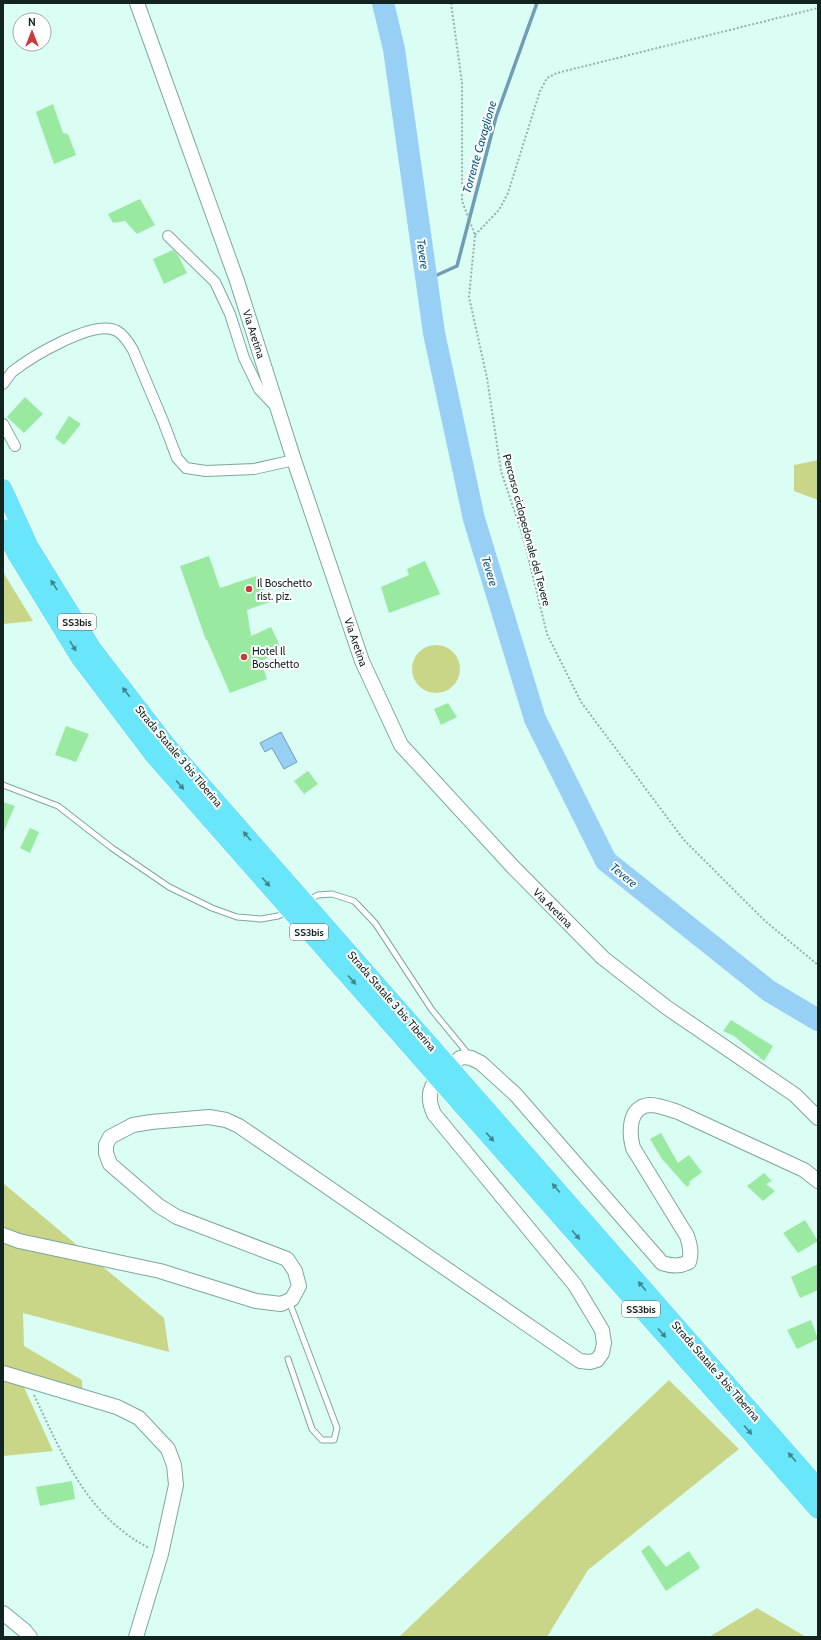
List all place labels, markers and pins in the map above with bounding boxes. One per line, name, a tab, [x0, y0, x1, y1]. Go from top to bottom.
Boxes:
place label: Il Boschetto rist. piz.	[257, 576, 312, 603]
marker: Il Boschetto rist. piz.	[244, 584, 254, 594]
place label: Hotel Il Boschetto	[252, 644, 299, 671]
marker: Hotel Il Boschetto	[239, 652, 249, 662]

